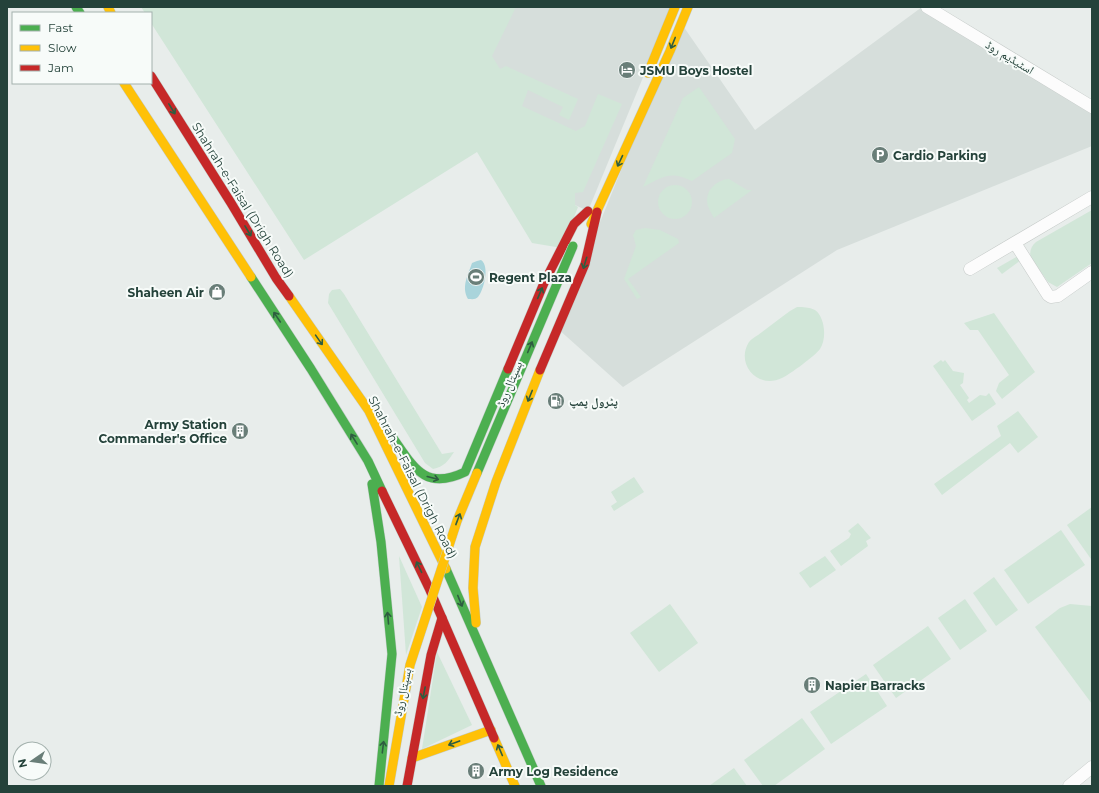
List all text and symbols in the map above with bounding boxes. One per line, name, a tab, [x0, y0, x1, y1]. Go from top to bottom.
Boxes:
legend	[12, 12, 152, 84]
text: Fast	[48, 20, 73, 35]
one-way arrow	[669, 37, 677, 49]
street label: اسٹیڈیم روڈ	[983, 37, 1037, 78]
text: Slow	[48, 40, 77, 55]
text: Jam	[47, 60, 74, 75]
hotel icon: JSMU Boys Hostel	[617, 60, 637, 80]
place label: JSMU Boys Hostel	[639, 63, 752, 78]
one-way arrow	[168, 103, 176, 114]
street label: Shahrah-e-Faisal (Drigh Road)	[189, 120, 297, 280]
parking icon: Cardio Parking	[870, 145, 890, 165]
place label: Cardio Parking	[893, 148, 987, 163]
one-way arrow	[615, 155, 623, 167]
one-way arrow	[244, 225, 252, 236]
one-way arrow	[581, 257, 588, 270]
sports icon: Regent Plaza	[466, 267, 486, 287]
place label: Regent Plaza	[489, 270, 572, 285]
shop icon: Shaheen Air	[207, 282, 227, 302]
place label: Shaheen Air	[127, 285, 204, 300]
one-way arrow	[536, 287, 544, 299]
one-way arrow	[273, 312, 281, 323]
one-way arrow	[315, 334, 323, 345]
one-way arrow	[526, 341, 534, 353]
street label: ہسپتال روڈ	[493, 359, 525, 409]
one-way arrow	[525, 390, 533, 402]
fuel station icon: پٹرول پمپ	[546, 391, 566, 411]
street label: Shahrah-e-Faisal (Drigh Road)	[365, 393, 461, 561]
place label: پٹرول پمپ	[569, 394, 618, 410]
place label: Army Station Commander's Office	[99, 417, 227, 446]
building icon: Army Station Commander's Office	[230, 421, 250, 441]
one-way arrow	[350, 433, 359, 444]
one-way arrow	[426, 475, 439, 482]
one-way arrow	[455, 513, 463, 525]
one-way arrow	[415, 561, 422, 573]
one-way arrow	[457, 595, 465, 607]
one-way arrow	[385, 612, 392, 625]
street label: ہسپتال روڈ	[390, 667, 414, 717]
building icon: Napier Barracks	[802, 675, 822, 695]
place label: Napier Barracks	[825, 678, 926, 693]
one-way arrow	[420, 686, 428, 699]
one-way arrow	[449, 739, 461, 747]
north arrow	[12, 741, 52, 781]
one-way arrow	[380, 741, 387, 754]
one-way arrow	[495, 744, 503, 756]
text: N	[14, 757, 30, 769]
building icon: Army Log Residence	[466, 761, 486, 781]
place label: Army Log Residence	[488, 764, 619, 779]

